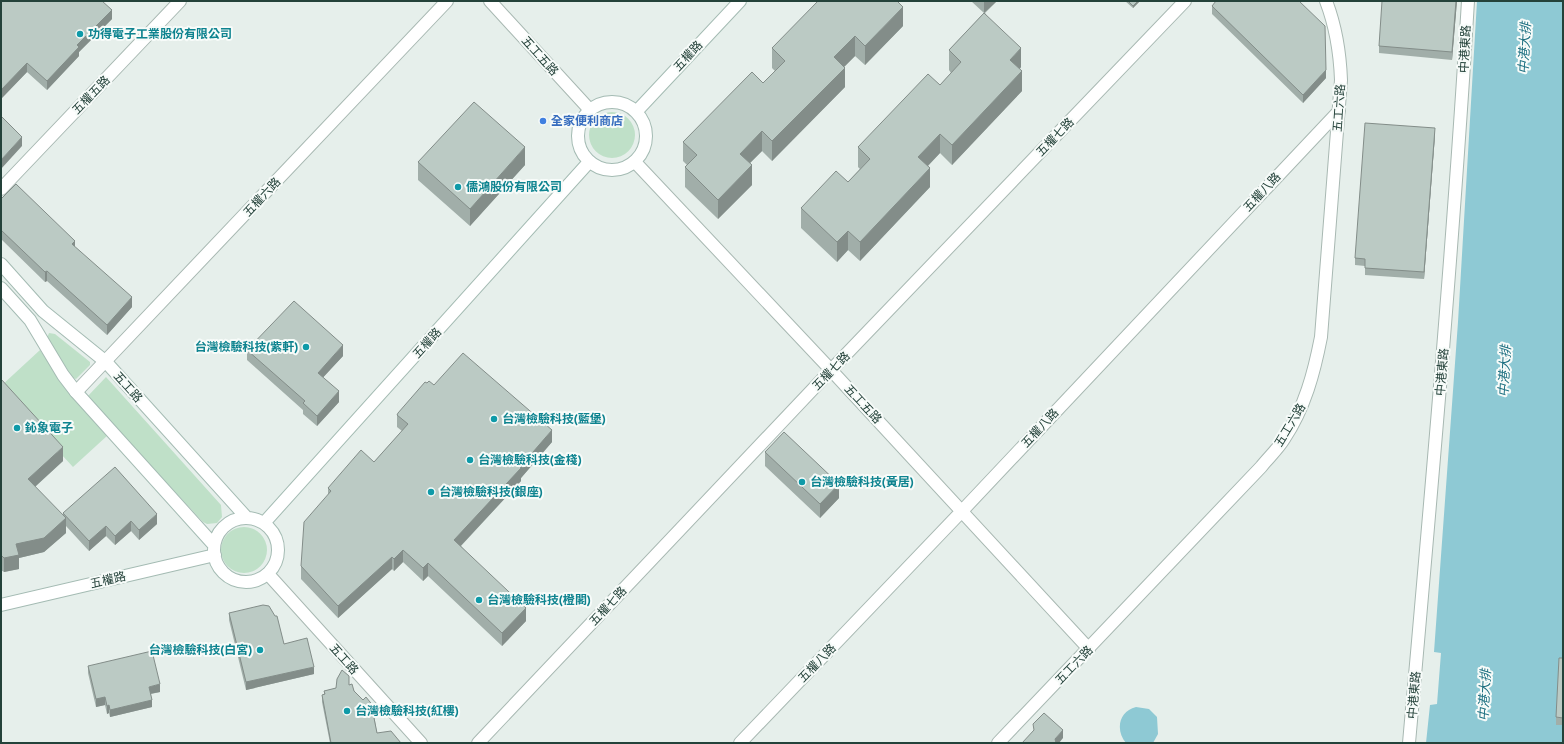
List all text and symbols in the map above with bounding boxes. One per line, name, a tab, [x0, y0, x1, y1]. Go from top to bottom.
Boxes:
water label: 中港大排	[1516, 20, 1534, 74]
street label: 中港東路	[1457, 25, 1473, 73]
place label: 功得電子工業股份有限公司	[88, 27, 232, 41]
marker: 功得電子工業股份有限公司	[75, 29, 85, 39]
street label: 五工五路	[519, 33, 561, 79]
street label: 五權路	[671, 38, 705, 74]
street label: 五權五路	[69, 73, 113, 117]
street label: 五工六路	[1330, 84, 1348, 132]
place label: 全家便利商店	[551, 114, 623, 128]
street label: 五權七路	[1033, 115, 1077, 159]
marker: 全家便利商店	[538, 116, 548, 126]
street label: 五權八路	[1241, 170, 1283, 214]
street label: 五權六路	[241, 175, 283, 219]
place label: 儒鴻股份有限公司	[466, 180, 562, 194]
marker: 儒鴻股份有限公司	[453, 182, 463, 192]
street label: 五權路	[410, 325, 444, 361]
place label: 台灣檢驗科技(紫軒)	[195, 340, 298, 354]
marker: 台灣檢驗科技(紫軒)	[301, 342, 311, 352]
water label: 中港大排	[1496, 343, 1514, 397]
street label: 中港東路	[1433, 347, 1451, 397]
street label: 五權七路	[809, 349, 853, 393]
street label: 五工路	[111, 369, 145, 405]
street label: 五工五路	[842, 382, 884, 426]
street label: 五工六路	[1272, 401, 1308, 449]
street label: 五權八路	[1019, 406, 1061, 450]
place label: 台灣檢驗科技(藍堡)	[502, 412, 606, 426]
marker: 台灣檢驗科技(藍堡)	[489, 414, 499, 424]
place label: 鈊象電子	[25, 421, 73, 435]
marker: 鈊象電子	[12, 423, 22, 433]
place label: 台灣檢驗科技(金棧)	[478, 453, 582, 467]
marker: 台灣檢驗科技(金棧)	[465, 455, 475, 465]
place label: 台灣檢驗科技(黃居)	[810, 475, 914, 489]
marker: 台灣檢驗科技(黃居)	[797, 477, 807, 487]
place label: 台灣檢驗科技(銀座)	[439, 485, 543, 499]
marker: 台灣檢驗科技(銀座)	[426, 487, 436, 497]
street label: 五權路	[89, 569, 127, 591]
street label: 五權七路	[587, 584, 629, 628]
place label: 台灣檢驗科技(橙閣)	[487, 593, 591, 607]
marker: 台灣檢驗科技(橙閣)	[474, 595, 484, 605]
street label: 五工路	[327, 641, 361, 677]
street label: 五權八路	[795, 641, 839, 685]
place label: 台灣檢驗科技(白宮)	[149, 643, 252, 657]
street label: 五工六路	[1052, 643, 1096, 687]
marker: 台灣檢驗科技(白宮)	[255, 645, 265, 655]
water label: 中港大排	[1476, 667, 1494, 721]
street label: 中港東路	[1405, 670, 1423, 720]
place label: 台灣檢驗科技(紅樓)	[355, 704, 459, 718]
marker: 台灣檢驗科技(紅樓)	[342, 706, 352, 716]

